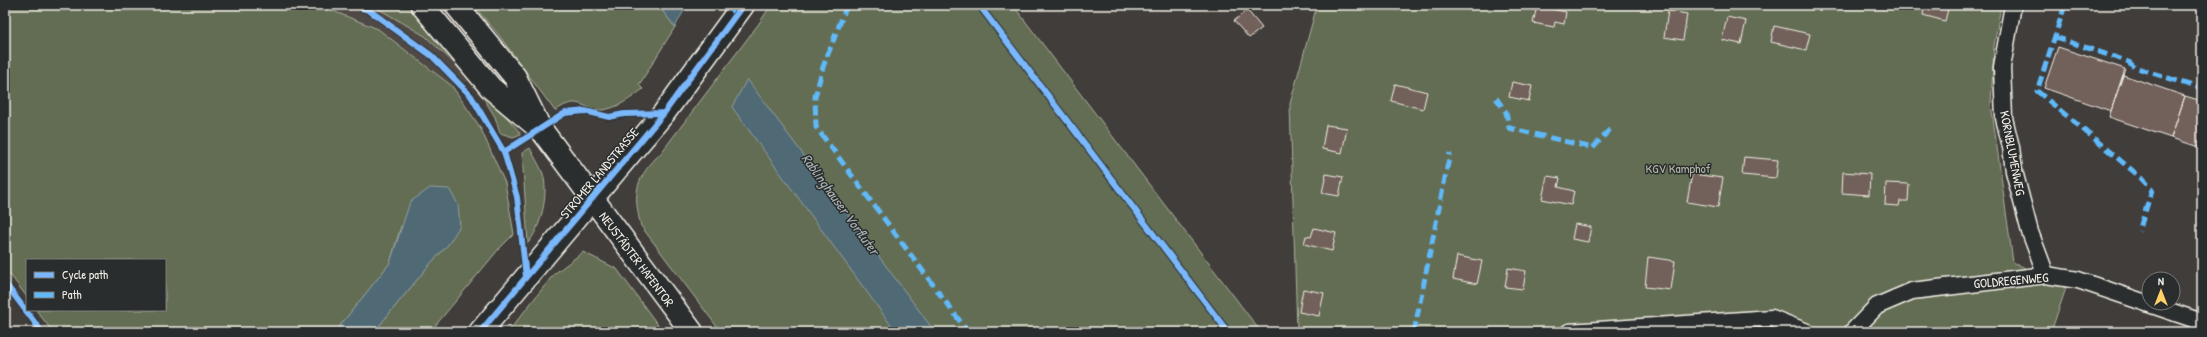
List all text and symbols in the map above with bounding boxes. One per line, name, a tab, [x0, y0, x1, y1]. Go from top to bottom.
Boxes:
street label: KORNBLUMENWEG	[1996, 109, 2030, 198]
street label: STROMER LANDSTRASSE	[556, 123, 643, 222]
water label: Rablinghauser Vorfluter	[797, 149, 885, 260]
park label: KGV Kamphof	[1645, 159, 1711, 177]
street label: NEUSTÄDTER HAFENTOR	[595, 208, 679, 310]
legend	[26, 259, 166, 311]
text: Cycle path	[62, 266, 108, 283]
street label: GOLDREGENWEG	[1973, 268, 2050, 292]
north arrow	[2141, 271, 2181, 311]
text: N	[2158, 274, 2164, 288]
text: Path	[62, 286, 82, 303]

